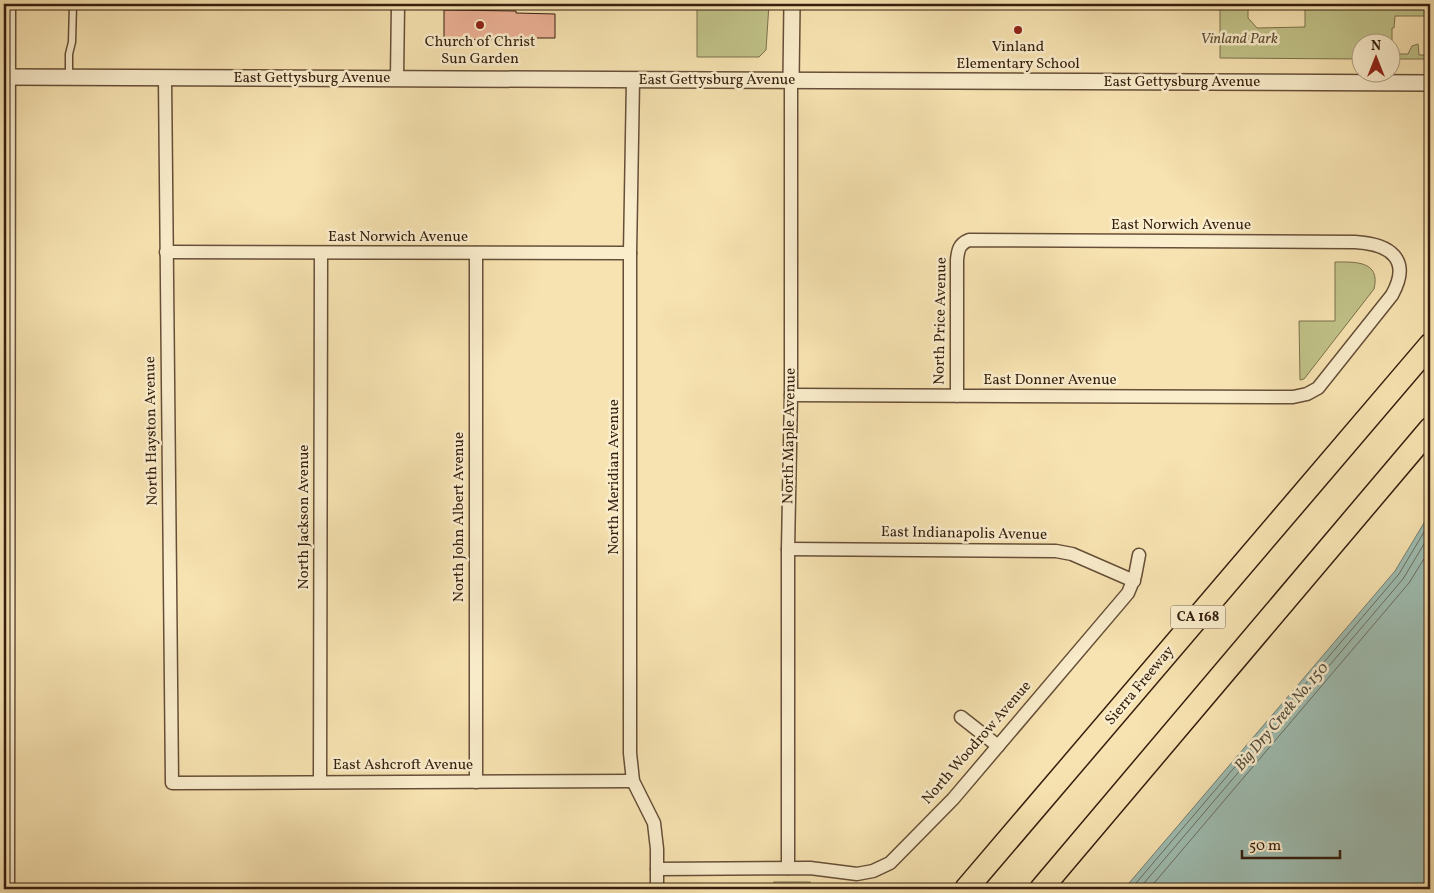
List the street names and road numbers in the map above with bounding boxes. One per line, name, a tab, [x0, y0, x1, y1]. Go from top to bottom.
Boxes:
street label: East Gettysburg Avenue	[234, 68, 390, 89]
street label: East Gettysburg Avenue	[639, 70, 795, 91]
street label: East Gettysburg Avenue	[1104, 72, 1260, 93]
street label: East Norwich Avenue	[1111, 215, 1251, 236]
street label: East Norwich Avenue	[328, 227, 468, 248]
street label: North Price Avenue	[929, 257, 953, 385]
street label: North Hayston Avenue	[140, 356, 164, 506]
street label: North Maple Avenue	[778, 368, 802, 504]
street label: East Donner Avenue	[983, 370, 1117, 391]
street label: North Meridian Avenue	[604, 399, 625, 555]
street label: North John Albert Avenue	[449, 432, 470, 602]
street label: North Jackson Avenue	[294, 445, 315, 589]
street label: East Indianapolis Avenue	[881, 522, 1047, 546]
road number: CA 168	[1170, 606, 1226, 628]
street label: Sierra Freeway	[1100, 642, 1180, 730]
street label: North Woodrow Avenue	[917, 677, 1037, 809]
street label: East Ashcroft Avenue	[333, 755, 473, 776]

